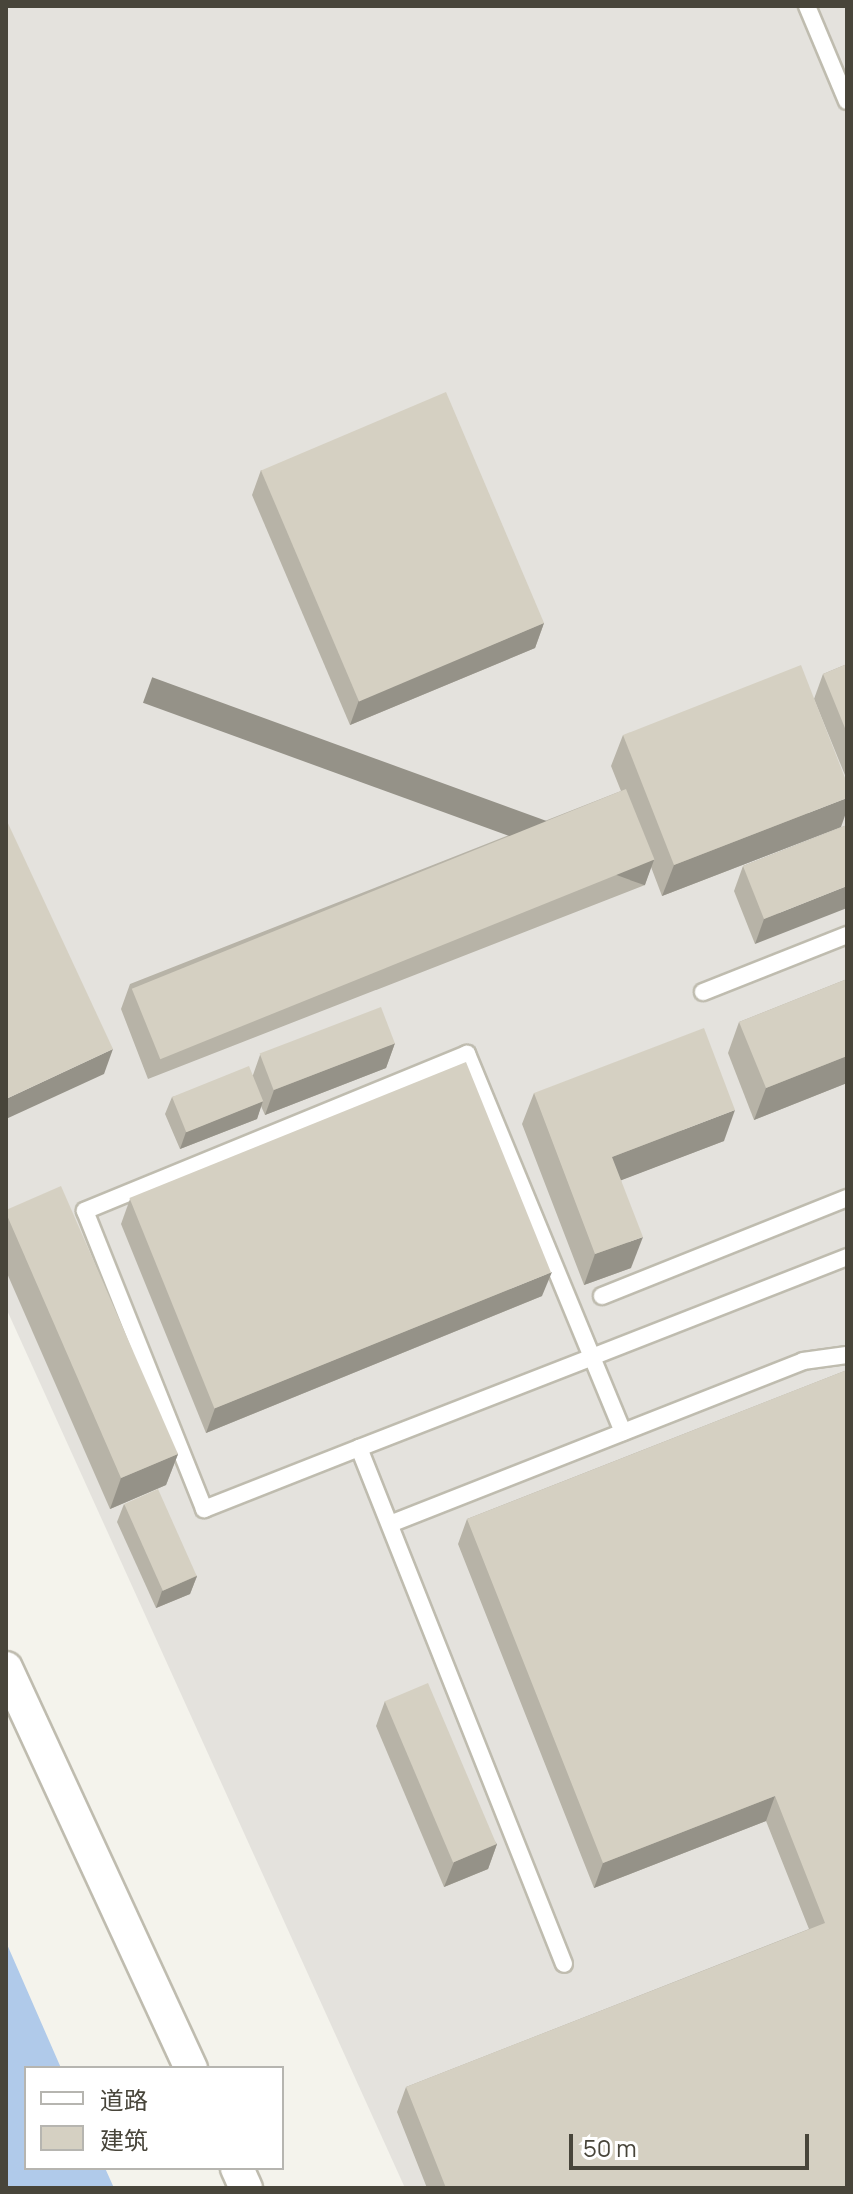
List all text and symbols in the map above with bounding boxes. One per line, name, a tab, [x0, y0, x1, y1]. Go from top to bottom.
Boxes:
legend	[24, 2066, 284, 2170]
text: 道路	[100, 2083, 148, 2116]
scale bar	[573, 2118, 813, 2168]
text: 建筑	[100, 2123, 148, 2156]
text: 50 m	[583, 2131, 637, 2164]

